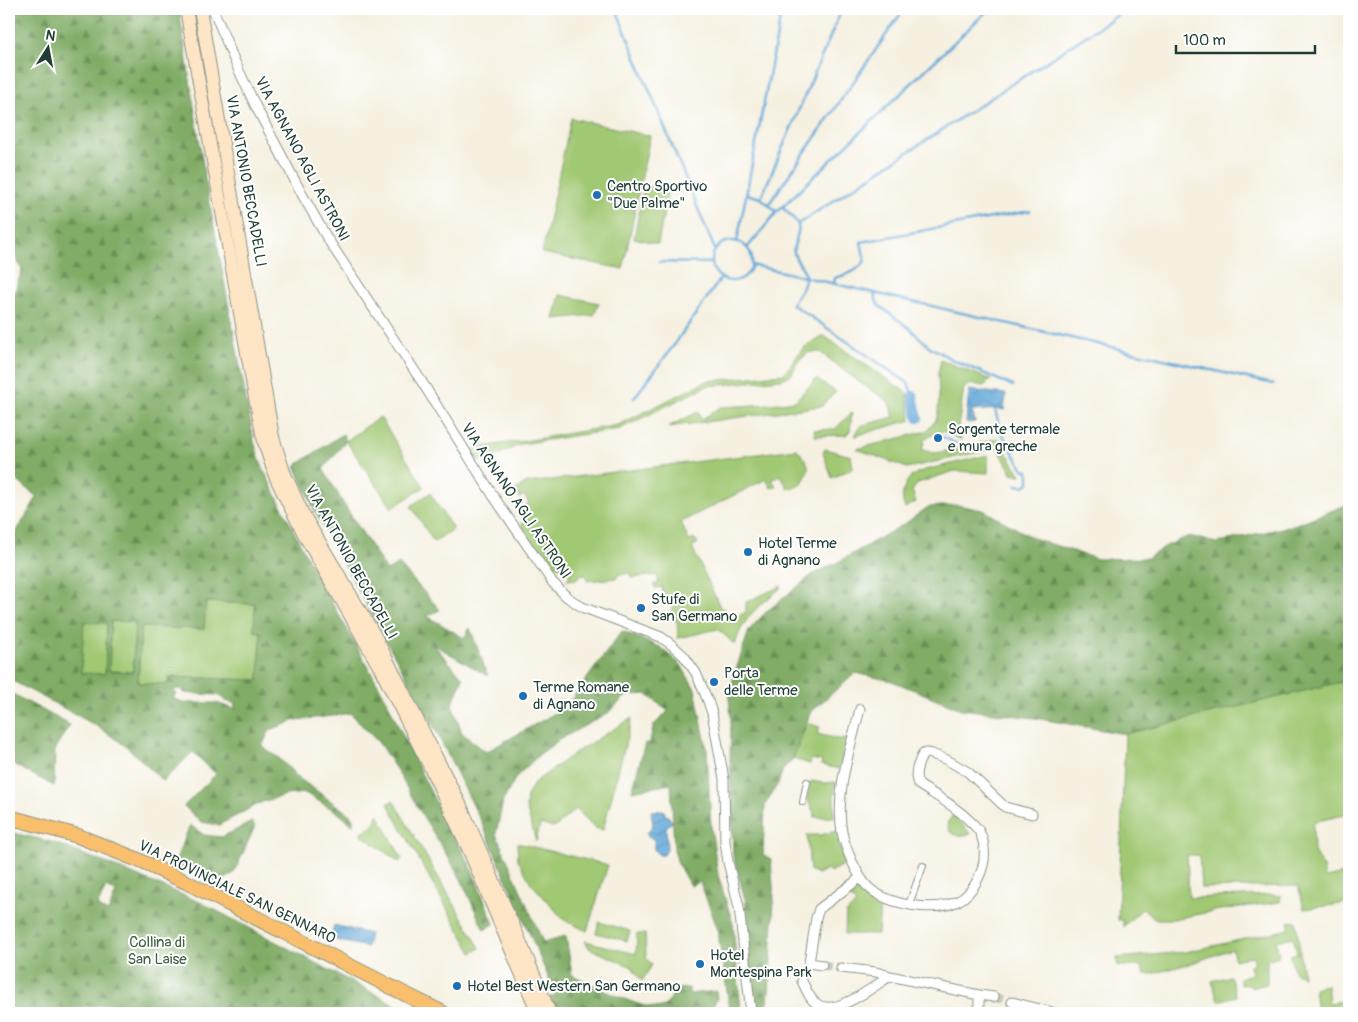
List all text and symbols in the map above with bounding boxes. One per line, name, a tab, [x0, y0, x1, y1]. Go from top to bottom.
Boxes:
north arrow	[22, 22, 72, 72]
scale bar	[1176, 22, 1314, 54]
text: N	[44, 26, 57, 45]
text: 100 m	[1183, 31, 1226, 50]
street label: VIA AGNANO AGLI ASTRONI	[250, 73, 354, 245]
street label: VIA ANTONIO BECCADELLI	[222, 94, 270, 268]
place label: Centro Sportivo "Due Palme"	[607, 177, 707, 213]
marker: Centro Sportivo "Due Palme"	[591, 189, 603, 201]
street label: VIA AGNANO AGLI ASTRONI	[457, 420, 575, 582]
place label: Sorgente termale e mura greche	[948, 420, 1060, 456]
marker: Sorgente termale e mura greche	[932, 432, 944, 444]
street label: VIA ANTONIO BECCADELLI	[301, 481, 401, 643]
place label: Hotel Terme di Agnano	[758, 534, 837, 570]
marker: Hotel Terme di Agnano	[742, 546, 754, 558]
place label: Stufe di San Germano	[651, 590, 737, 626]
marker: Stufe di San Germano	[635, 602, 647, 614]
place label: Porta delle Terme	[724, 664, 798, 700]
marker: Porta delle Terme	[708, 676, 720, 688]
place label: Terme Romane di Agnano	[533, 678, 630, 714]
marker: Terme Romane di Agnano	[517, 690, 529, 702]
street label: VIA PROVINCIALE SAN GENNARO	[135, 836, 339, 948]
park label: Collina di San Laise	[127, 933, 187, 969]
place label: Hotel Montespina Park	[710, 946, 813, 982]
marker: Hotel Montespina Park	[694, 958, 706, 970]
place label: Hotel Best Western San Germano	[467, 977, 681, 996]
marker: Hotel Best Western San Germano	[451, 980, 463, 992]

